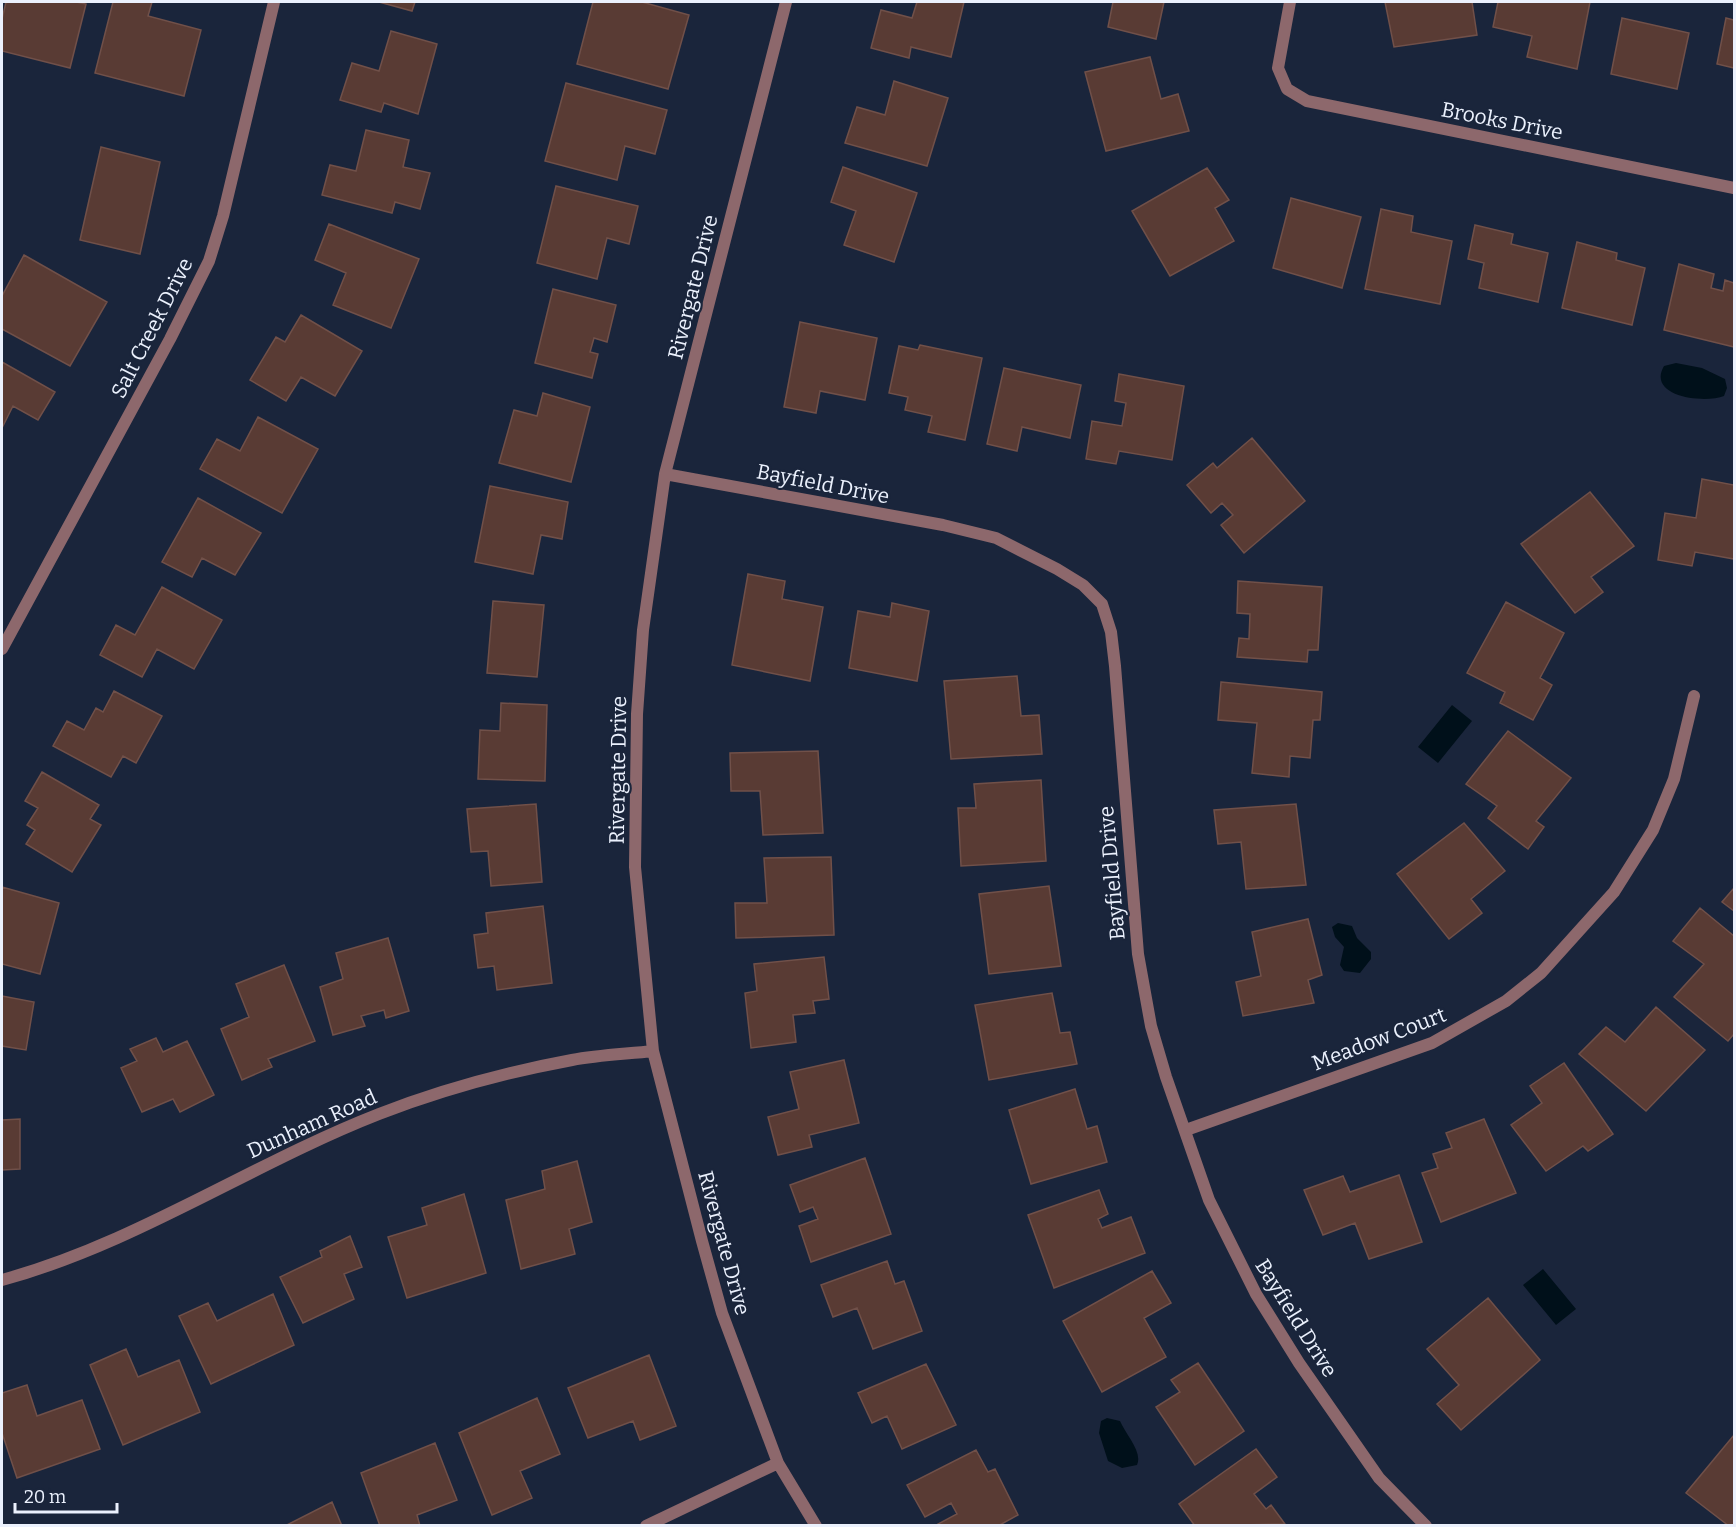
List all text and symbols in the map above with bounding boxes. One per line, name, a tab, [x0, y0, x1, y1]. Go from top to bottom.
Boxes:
street label: Brooks Drive	[1439, 96, 1565, 146]
street label: Rivergate Drive	[662, 212, 724, 362]
street label: Salt Creek Drive	[105, 253, 199, 403]
street label: Bayfield Drive	[754, 458, 892, 510]
street label: Rivergate Drive	[604, 696, 632, 844]
street label: Bayfield Drive	[1093, 805, 1131, 941]
street label: Meadow Court	[1308, 1001, 1450, 1076]
street label: Dunham Road	[243, 1084, 381, 1164]
street label: Rivergate Drive	[692, 1168, 756, 1318]
street label: Bayfield Drive	[1249, 1254, 1343, 1382]
scale bar	[15, 1476, 117, 1514]
text: 20 m	[24, 1486, 66, 1508]

